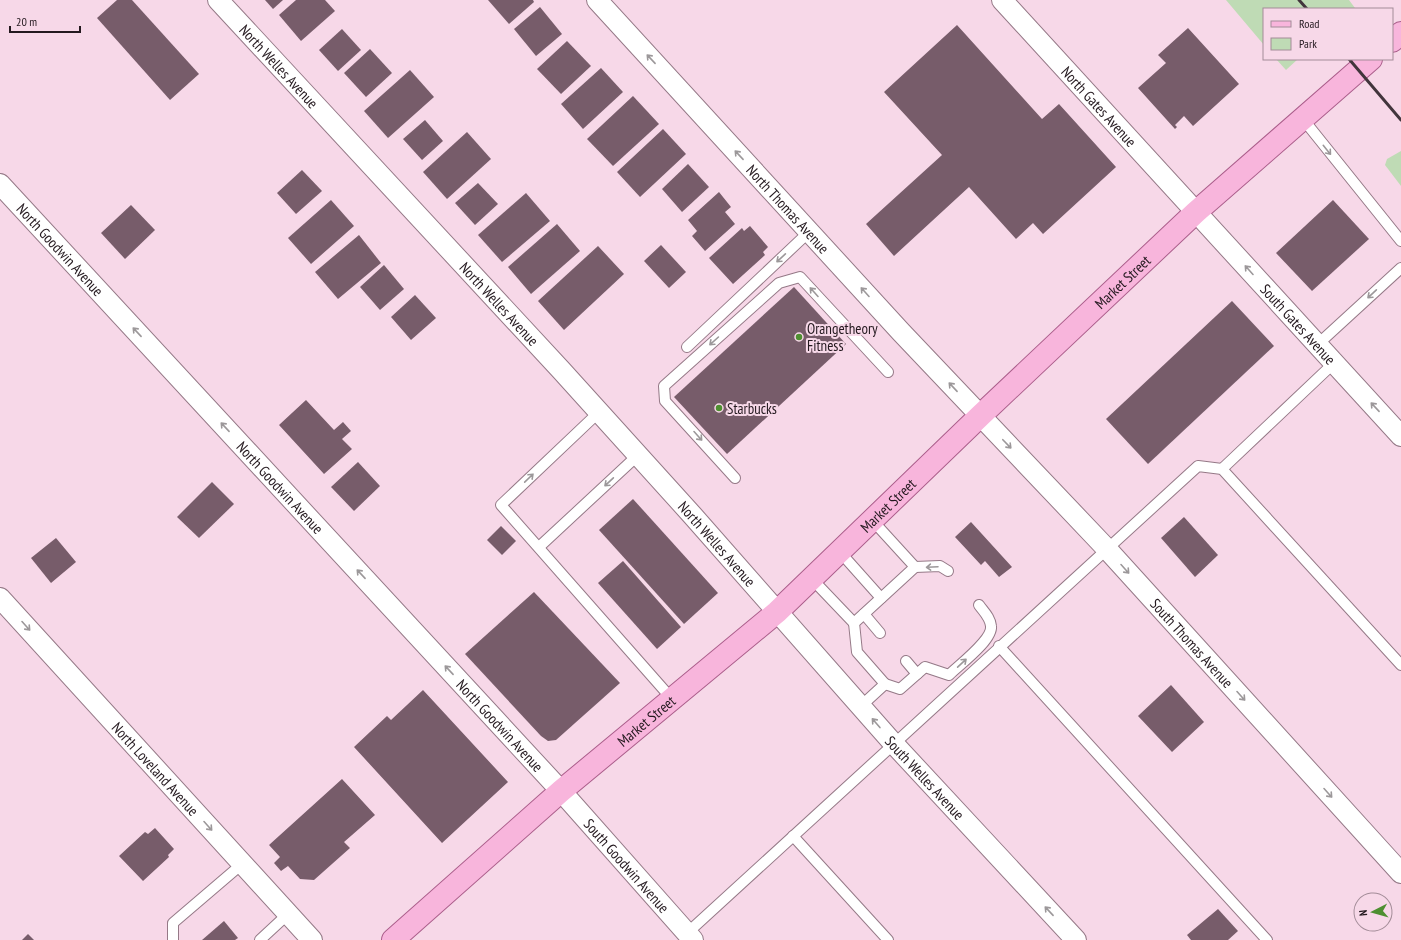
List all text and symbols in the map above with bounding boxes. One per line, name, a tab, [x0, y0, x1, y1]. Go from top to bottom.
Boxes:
scale bar	[10, 8, 80, 34]
legend	[1263, 8, 1393, 60]
text: 20 m	[16, 14, 37, 29]
text: Road	[1299, 16, 1319, 31]
street label: North Welles Avenue	[236, 20, 323, 112]
text: Park	[1299, 36, 1317, 51]
one-way arrow	[647, 54, 656, 64]
street label: North Gates Avenue	[1058, 62, 1141, 150]
one-way arrow	[1323, 144, 1332, 155]
one-way arrow	[735, 150, 744, 160]
street label: North Thomas Avenue	[743, 160, 834, 257]
street label: North Goodwin Avenue	[13, 199, 108, 300]
street label: Market Street	[1090, 251, 1154, 313]
one-way arrow	[776, 253, 786, 263]
street label: North Welles Avenue	[456, 258, 543, 350]
one-way arrow	[1244, 265, 1254, 275]
street label: South Gates Avenue	[1257, 280, 1340, 368]
one-way arrow	[810, 287, 819, 297]
one-way arrow	[860, 287, 870, 297]
one-way arrow	[1367, 289, 1377, 299]
place label: Orangetheory Fitness	[807, 319, 878, 355]
one-way arrow	[132, 327, 142, 337]
marker: Orangetheory Fitness	[794, 332, 804, 342]
one-way arrow	[709, 336, 719, 346]
one-way arrow	[949, 383, 958, 393]
place label: Starbucks	[727, 399, 777, 418]
one-way arrow	[1370, 402, 1379, 412]
marker: Starbucks	[714, 403, 724, 413]
one-way arrow	[221, 422, 230, 432]
one-way arrow	[693, 431, 702, 442]
street label: North Goodwin Avenue	[233, 437, 328, 538]
one-way arrow	[1002, 439, 1012, 449]
one-way arrow	[524, 474, 534, 483]
street label: Market Street	[856, 474, 920, 536]
one-way arrow	[604, 478, 614, 487]
street label: North Welles Avenue	[674, 497, 760, 590]
one-way arrow	[926, 563, 939, 570]
one-way arrow	[1120, 564, 1130, 574]
one-way arrow	[356, 569, 366, 579]
street label: South Thomas Avenue	[1147, 594, 1238, 692]
one-way arrow	[22, 621, 31, 632]
one-way arrow	[957, 658, 967, 667]
one-way arrow	[445, 664, 454, 675]
street label: North Goodwin Avenue	[453, 675, 548, 776]
street label: Market Street	[613, 691, 679, 750]
one-way arrow	[1236, 691, 1245, 702]
street label: North Loveland Avenue	[108, 718, 203, 819]
one-way arrow	[871, 718, 880, 728]
street label: South Welles Avenue	[881, 732, 969, 824]
one-way arrow	[1323, 787, 1332, 797]
street label: South Goodwin Avenue	[580, 814, 674, 917]
one-way arrow	[203, 821, 213, 831]
north arrow	[1353, 892, 1393, 932]
one-way arrow	[1045, 907, 1054, 917]
text: N	[1356, 909, 1370, 917]

